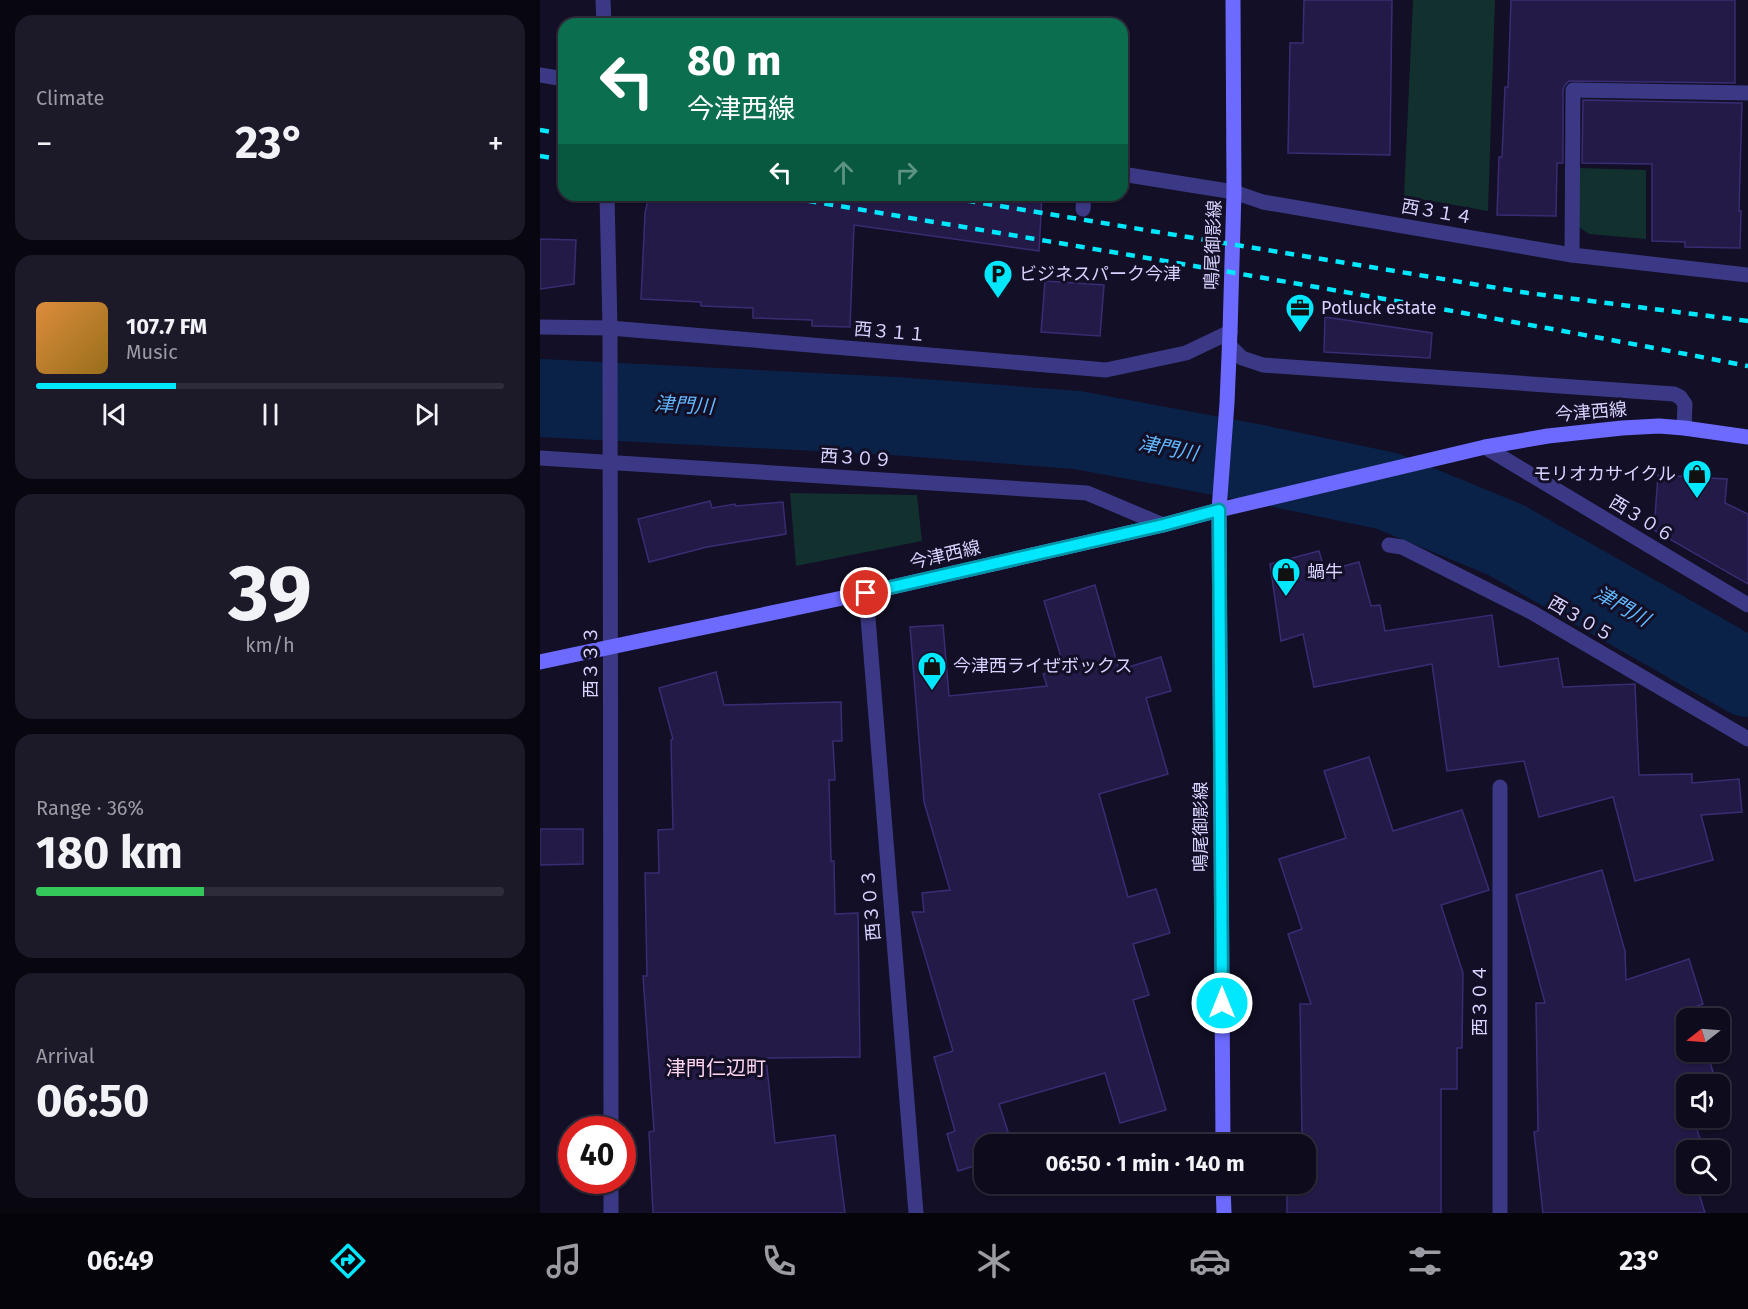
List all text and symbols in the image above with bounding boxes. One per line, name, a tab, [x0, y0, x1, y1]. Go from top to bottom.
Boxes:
text: 80 m	[687, 36, 781, 86]
icon: left	[588, 42, 666, 120]
text: Climate	[36, 86, 104, 110]
text: 今津西線	[687, 93, 795, 125]
text: 23°	[235, 116, 305, 170]
text: −	[36, 124, 53, 164]
text: +	[488, 124, 504, 164]
icon: left	[764, 156, 797, 189]
icon: ahead	[827, 156, 860, 189]
icon: right	[890, 156, 923, 189]
street label: 西３１４	[1400, 195, 1474, 229]
street label: 鳴尾御影線	[1200, 200, 1226, 290]
parking icon: ビジネスパーク今津	[982, 258, 1014, 300]
place label: ビジネスパーク今津	[1019, 263, 1181, 285]
office icon: Potluck estate	[1284, 292, 1316, 334]
place label: Potluck estate	[1321, 297, 1437, 319]
text: 107.7 FM	[126, 313, 207, 340]
street label: 西３１１	[853, 318, 927, 346]
text: Music	[126, 340, 178, 364]
water label: 津門川	[653, 391, 717, 419]
icon: previous	[98, 398, 131, 431]
icon: pause	[254, 398, 287, 431]
icon: next	[410, 398, 443, 431]
street label: 今津西線	[1554, 398, 1628, 426]
water label: 津門川	[1136, 430, 1202, 466]
street label: 西３０９	[819, 445, 893, 471]
shop icon: モリオカサイクル	[1681, 458, 1713, 500]
place label: モリオカサイクル	[1533, 463, 1676, 485]
street label: 西３０６	[1605, 491, 1679, 547]
street label: 今津西線	[907, 536, 983, 574]
text: 39	[228, 547, 312, 641]
shop icon: 蝸牛	[1270, 556, 1302, 598]
place label: 蝸牛	[1307, 561, 1343, 583]
pin	[840, 567, 891, 618]
icon: arrive	[849, 576, 882, 609]
water label: 津門川	[1590, 581, 1656, 632]
street label: 西３０５	[1544, 591, 1618, 647]
street label: 西３３３	[580, 626, 602, 698]
text: km/h	[245, 633, 295, 657]
shop icon: 今津西ライぜボックス	[916, 650, 948, 692]
place label: 今津西ライぜボックス	[953, 655, 1132, 677]
street label: 鳴尾御影線	[1190, 782, 1212, 872]
text: Range · 36%	[36, 796, 144, 820]
text: 180 km	[36, 826, 183, 880]
street label: 西３０３	[857, 868, 885, 942]
street label: 西３０４	[1469, 964, 1491, 1036]
position arrow	[1190, 971, 1254, 1035]
north arrow	[1676, 1008, 1730, 1062]
map controls	[1676, 1008, 1730, 1194]
text: Arrival	[36, 1044, 95, 1068]
district label: 津門仁辺町	[666, 1056, 766, 1080]
text: 06:50	[36, 1074, 149, 1128]
button: sound	[1676, 1074, 1730, 1128]
speed limit sign: 40	[558, 1116, 636, 1194]
button: search	[1676, 1140, 1730, 1194]
text: 06:50 · 1 min · 140 m	[1045, 1150, 1245, 1177]
icon: directions	[327, 1240, 369, 1282]
icon: music	[543, 1240, 585, 1282]
icon: phone	[758, 1240, 800, 1282]
icon: climate	[973, 1240, 1015, 1282]
icon: car	[1189, 1240, 1231, 1282]
icon: filters	[1404, 1240, 1446, 1282]
text: 06:49	[87, 1245, 154, 1277]
text: 23°	[1619, 1245, 1661, 1277]

